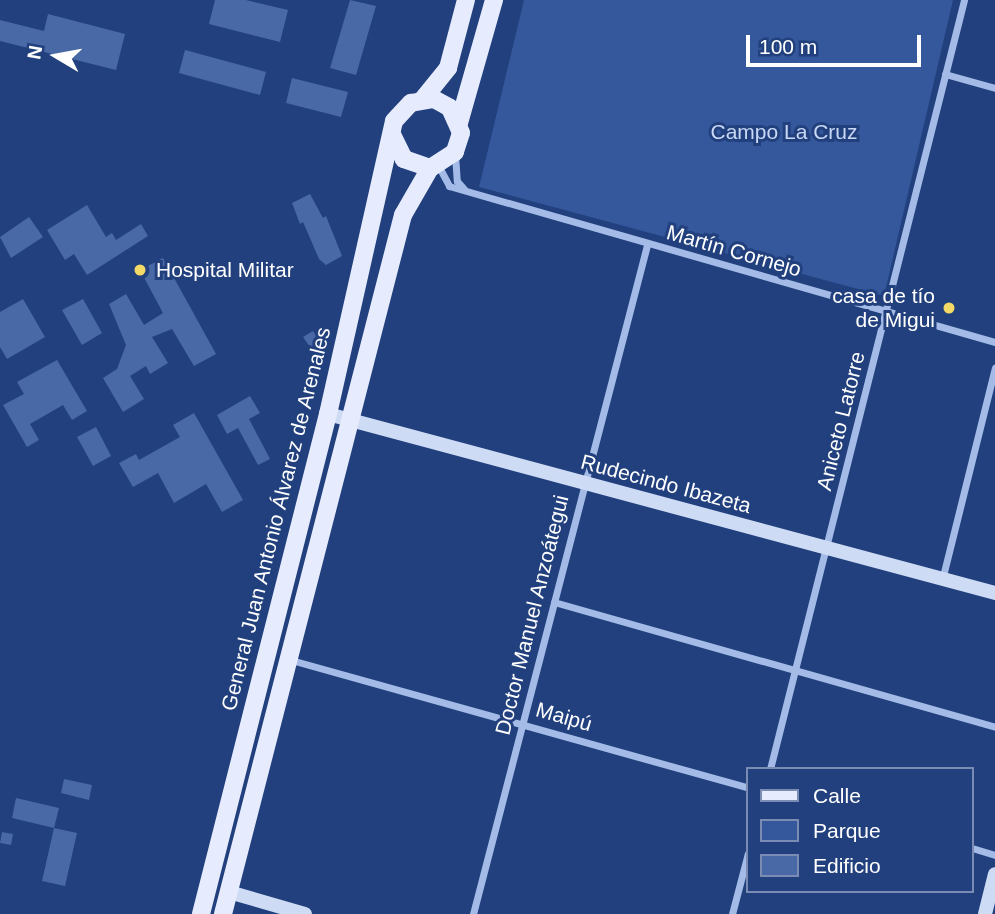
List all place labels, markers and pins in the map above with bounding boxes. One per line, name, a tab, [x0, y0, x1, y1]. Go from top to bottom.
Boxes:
place label: Hospital Militar	[156, 257, 294, 283]
marker: Hospital Militar	[130, 260, 150, 280]
place label: casa de tío de Migui	[832, 283, 935, 333]
marker: casa de tío de Migui	[941, 300, 957, 316]

